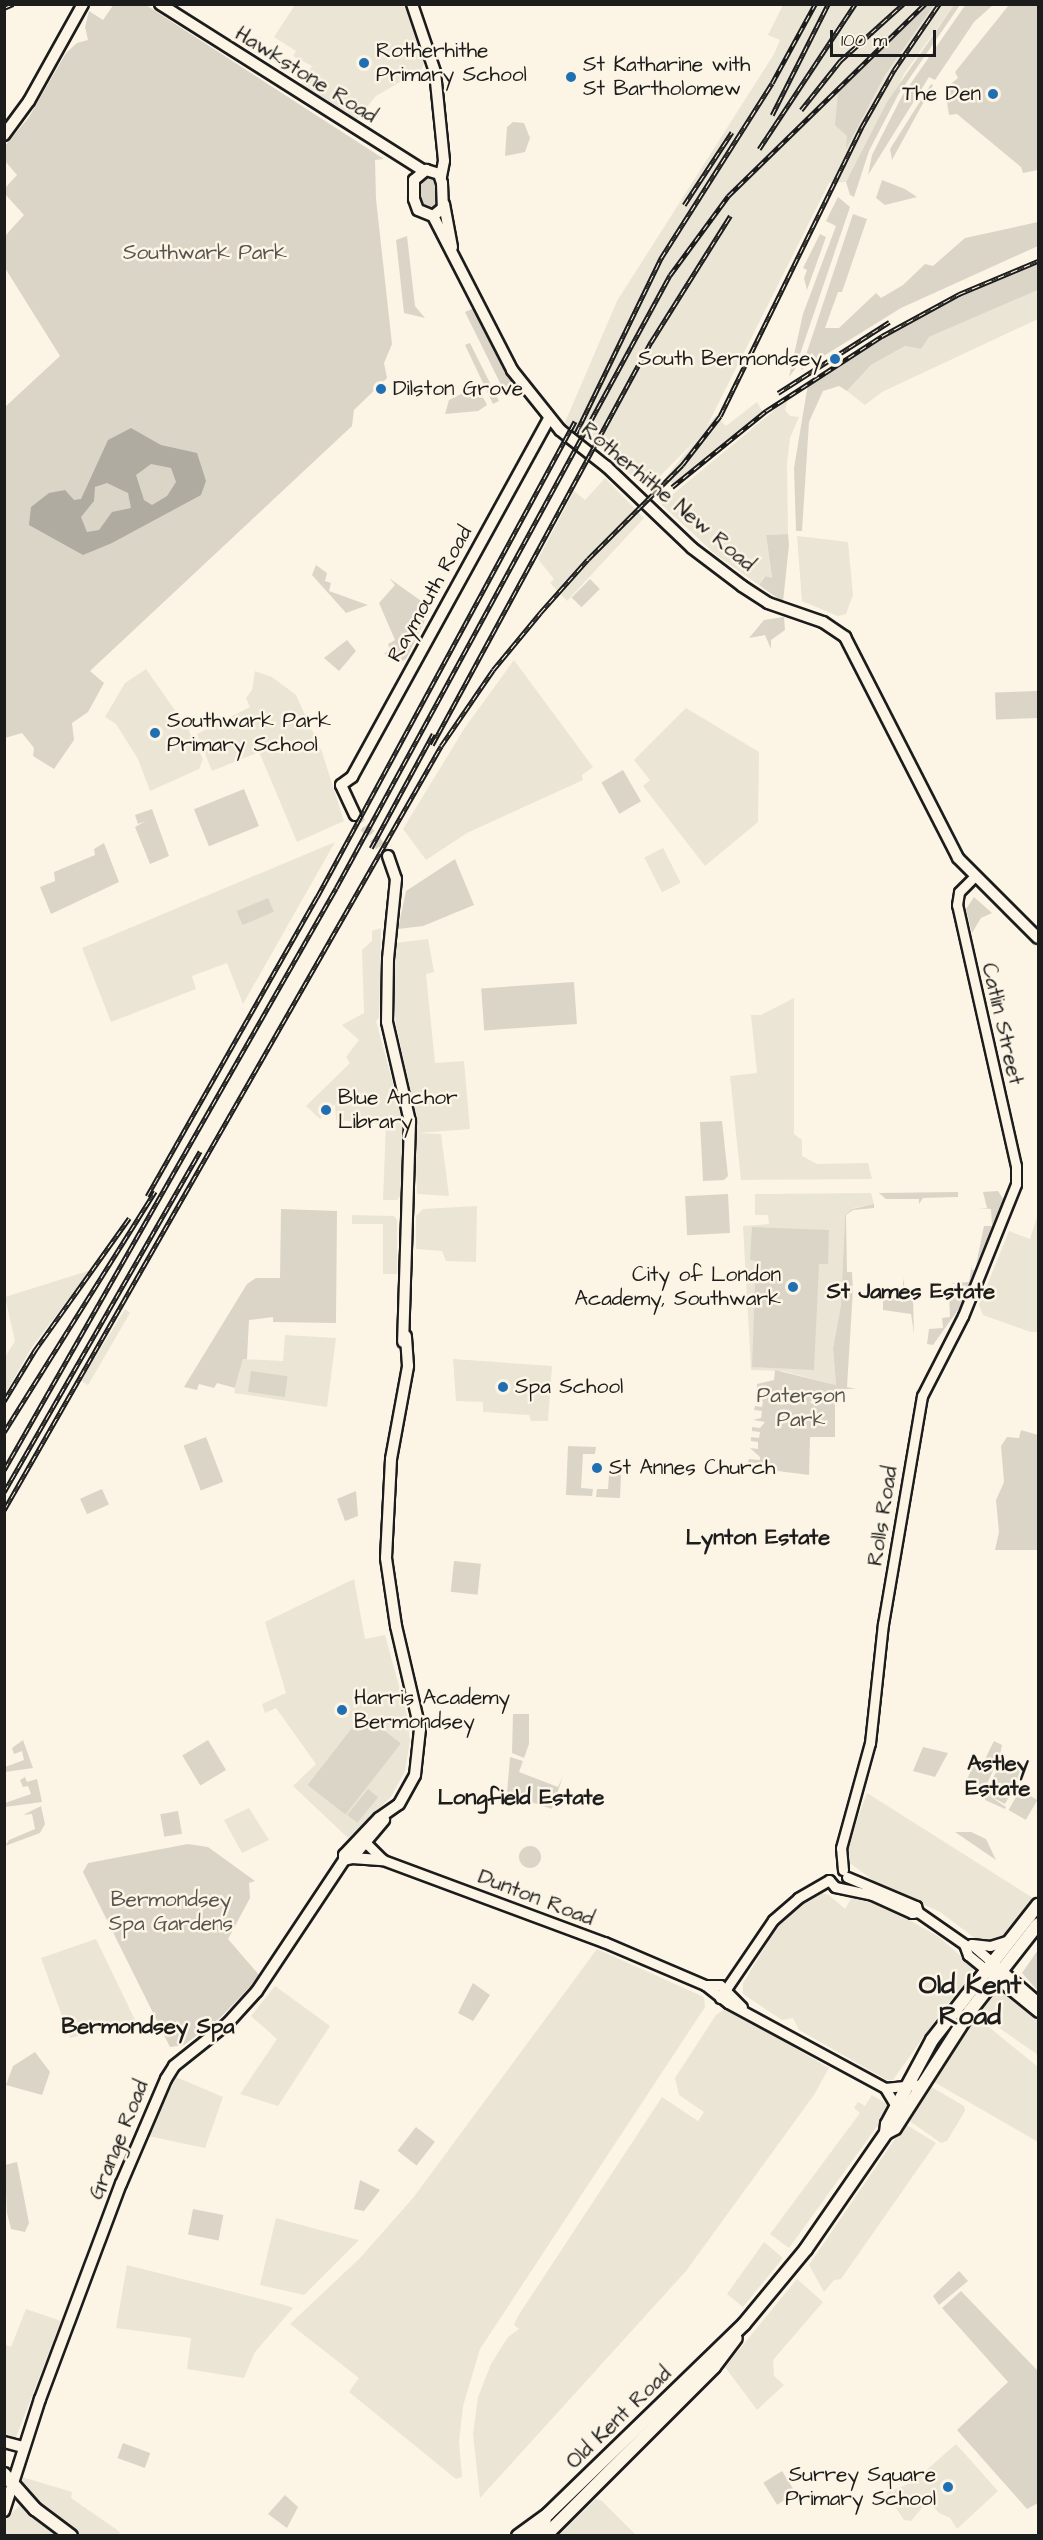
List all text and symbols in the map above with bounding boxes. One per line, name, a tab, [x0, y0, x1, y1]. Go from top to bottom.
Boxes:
scale bar	[833, 18, 940, 56]
street label: Hawkstone Road	[230, 21, 382, 129]
text: 100 m	[841, 28, 887, 53]
place label: Rotherhithe Primary School	[376, 38, 527, 88]
place label: St Katharine with St Bartholomew	[583, 52, 750, 102]
marker: Rotherhithe Primary School	[357, 56, 371, 70]
marker: St Katharine with St Bartholomew	[564, 70, 578, 84]
place label: The Den	[902, 81, 981, 107]
marker: The Den	[986, 87, 1000, 101]
park label: Southwark Park	[123, 240, 287, 266]
place label: South Bermondsey	[638, 346, 822, 372]
marker: South Bermondsey	[826, 350, 844, 368]
place label: Dilston Grove	[393, 376, 523, 402]
marker: Dilston Grove	[374, 382, 388, 396]
street label: Rotherhithe New Road	[576, 417, 760, 577]
street label: Raymouth Road	[382, 522, 478, 666]
place label: Southwark Park Primary School	[167, 708, 331, 758]
marker: Southwark Park Primary School	[148, 726, 162, 740]
street label: Catlin Street	[976, 961, 1028, 1087]
place label: Blue Anchor Library	[338, 1085, 458, 1135]
marker: Blue Anchor Library	[319, 1103, 333, 1117]
place label: City of London Academy, Southwark	[574, 1262, 781, 1312]
district label: St James Estate	[827, 1279, 995, 1305]
marker: City of London Academy, Southwark	[786, 1280, 800, 1294]
place label: Spa School	[515, 1374, 623, 1400]
marker: Spa School	[496, 1380, 510, 1394]
park label: Paterson Park	[757, 1383, 845, 1433]
place label: St Annes Church	[609, 1455, 775, 1481]
marker: St Annes Church	[590, 1461, 604, 1475]
street label: Rolls Road	[863, 1464, 903, 1568]
district label: Lynton Estate	[686, 1525, 830, 1551]
place label: Harris Academy Bermondsey	[354, 1685, 510, 1735]
marker: Harris Academy Bermondsey	[335, 1703, 349, 1717]
district label: Astley Estate	[966, 1750, 1030, 1802]
district label: Longfield Estate	[438, 1785, 604, 1811]
street label: Dunton Road	[474, 1864, 598, 1932]
park label: Bermondsey Spa Gardens	[109, 1887, 233, 1937]
district label: Old Kent Road	[919, 1969, 1021, 2032]
district label: Bermondsey Spa	[62, 2014, 234, 2040]
street label: Grange Road	[84, 2077, 154, 2203]
street label: Old Kent Road	[561, 2362, 677, 2474]
place label: Surrey Square Primary School	[785, 2462, 936, 2512]
marker: Surrey Square Primary School	[941, 2480, 955, 2494]

